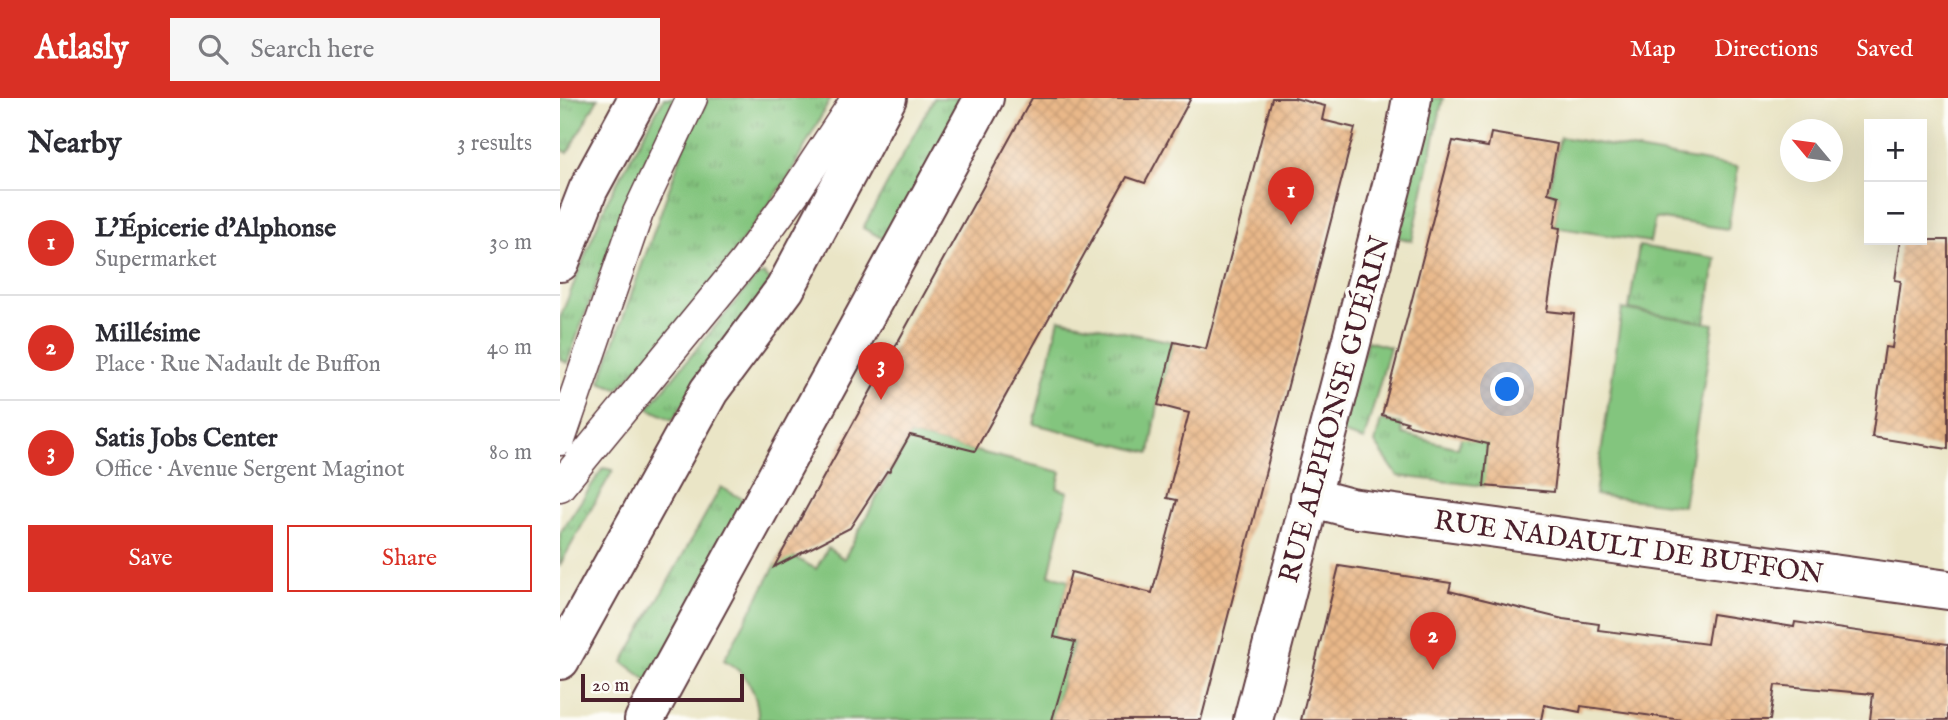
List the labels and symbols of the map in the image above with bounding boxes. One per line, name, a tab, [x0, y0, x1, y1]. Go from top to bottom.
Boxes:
north arrow	[1780, 119, 1843, 182]
pin: 1	[1268, 167, 1314, 225]
street label: RUE ALPHONSE GUÉRIN	[1271, 232, 1399, 587]
pin: 3	[858, 342, 904, 400]
your location	[1490, 372, 1524, 406]
street label: RUE NADAULT DE BUFFON	[1432, 504, 1826, 593]
pin: 2	[1410, 612, 1456, 670]
scale bar	[581, 671, 744, 703]

